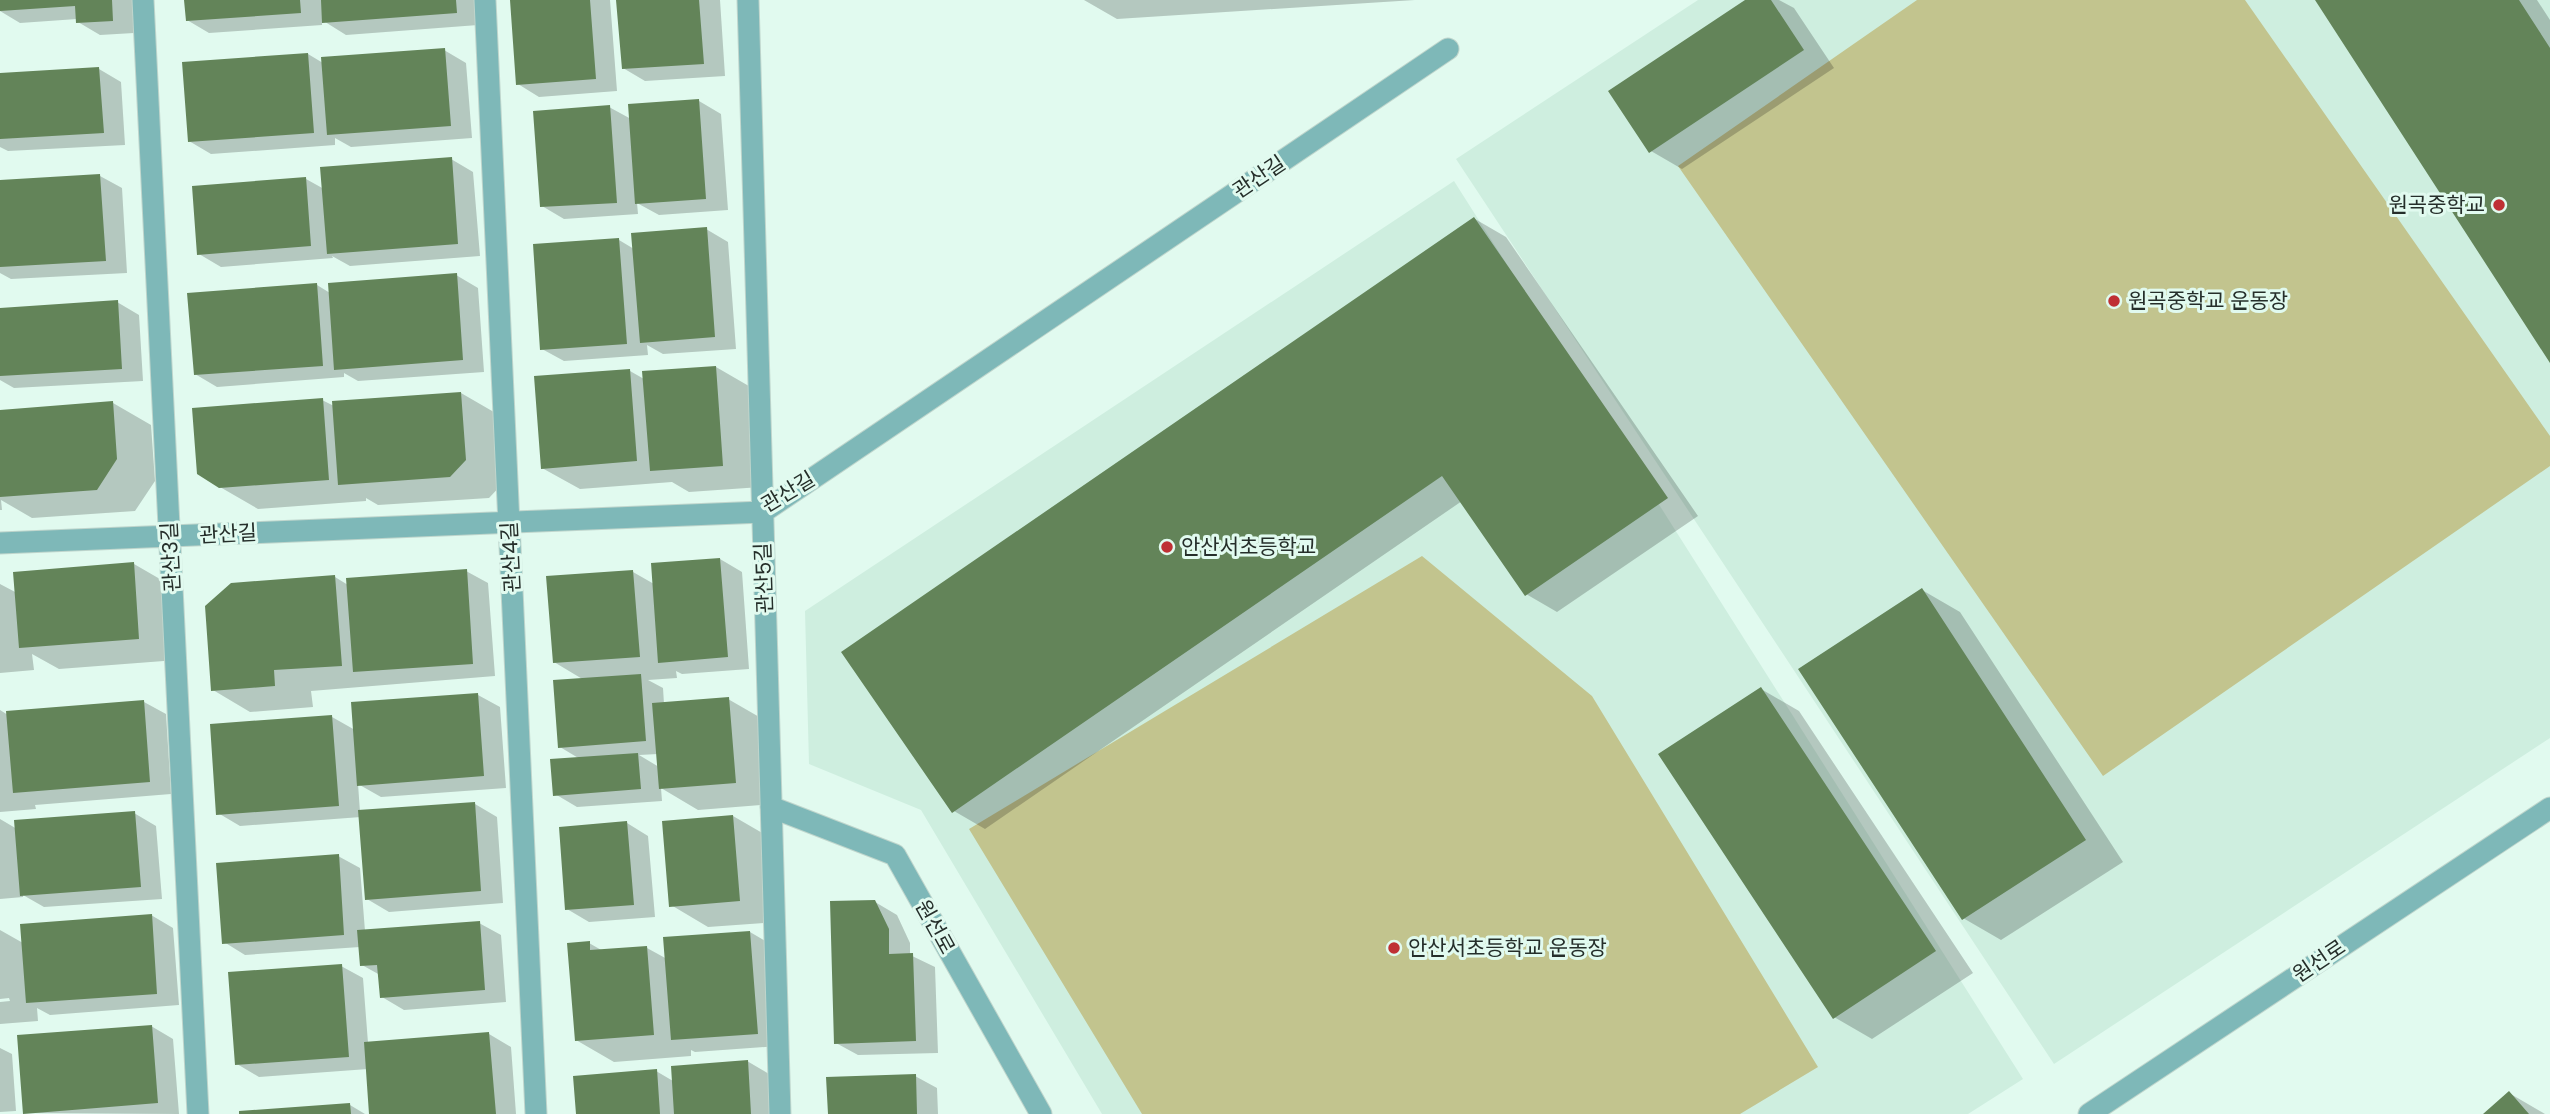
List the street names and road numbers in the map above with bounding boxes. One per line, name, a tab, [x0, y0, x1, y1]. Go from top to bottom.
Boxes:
street label: 관산길	[1227, 148, 1291, 205]
street label: 관산길	[755, 464, 820, 519]
street label: 관산길	[198, 518, 258, 549]
street label: 관산3길	[154, 521, 187, 593]
street label: 관산4길	[494, 521, 527, 593]
street label: 관산5길	[748, 542, 779, 614]
street label: 원선로	[909, 894, 962, 959]
street label: 원선로	[2287, 932, 2351, 989]

